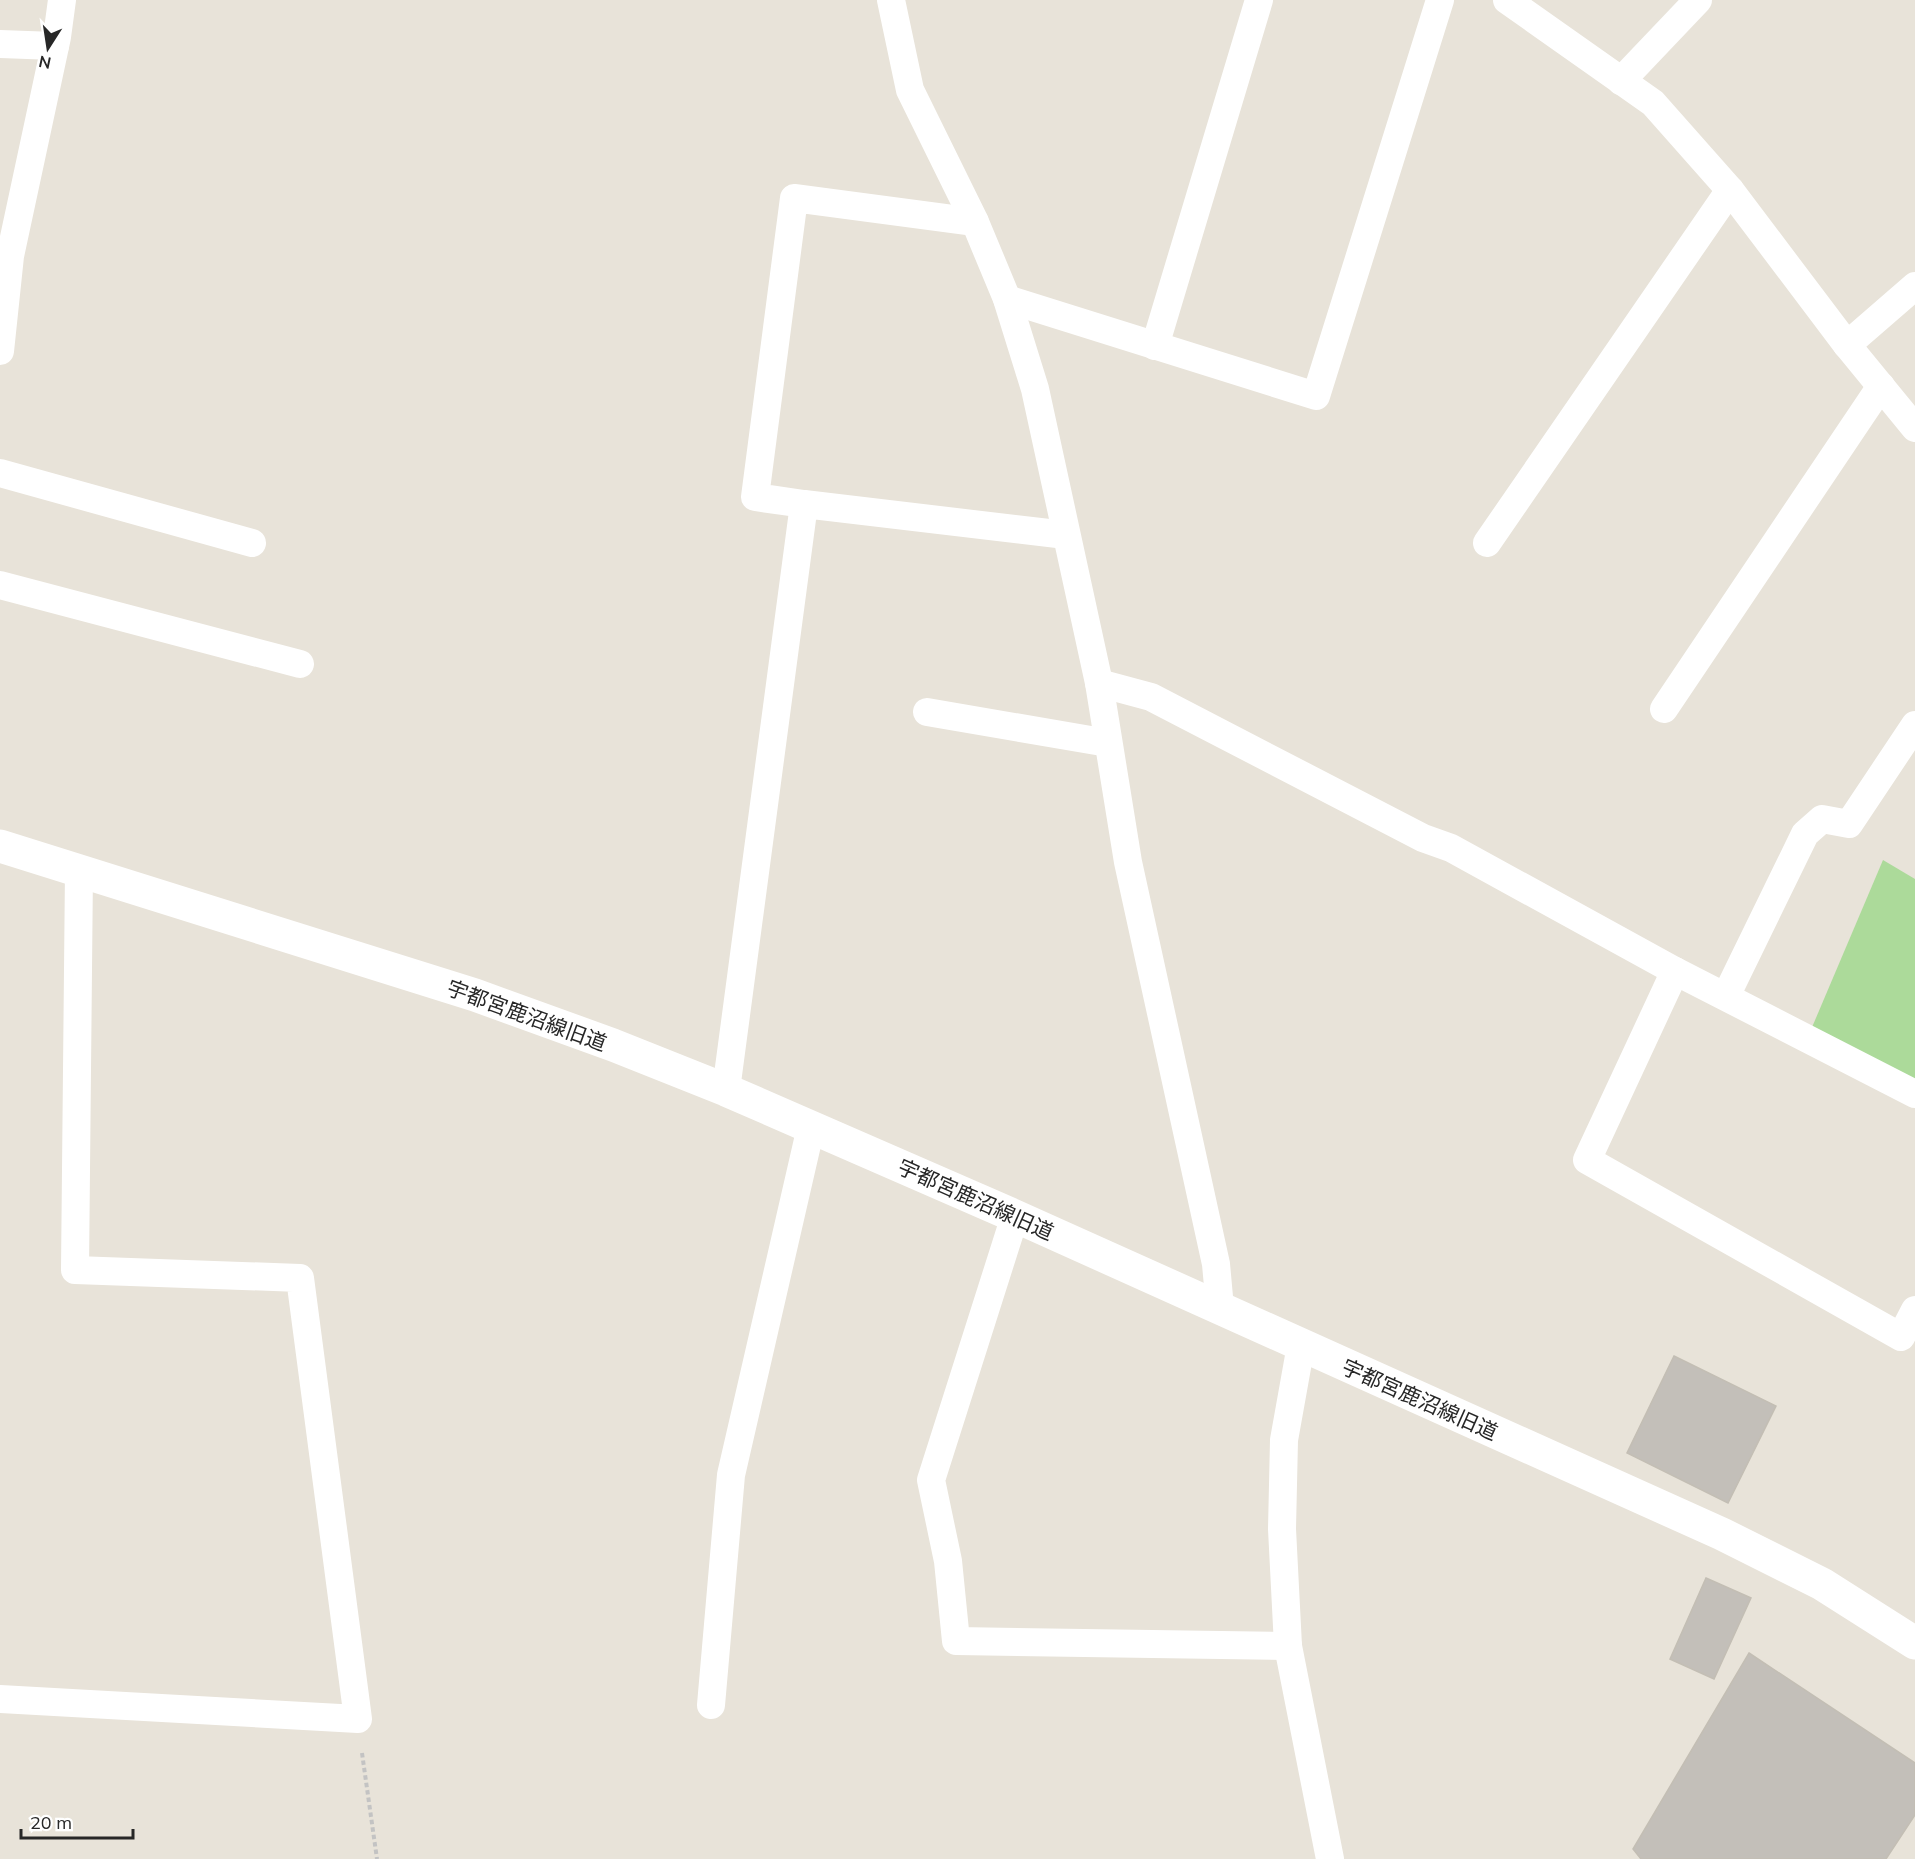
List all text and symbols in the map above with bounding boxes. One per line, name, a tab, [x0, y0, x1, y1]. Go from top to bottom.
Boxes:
north arrow	[18, 18, 78, 78]
text: N	[37, 52, 53, 74]
street label: 宇都宮鹿沼線旧道	[444, 974, 610, 1056]
street label: 宇都宮鹿沼線旧道	[894, 1153, 1058, 1245]
street label: 宇都宮鹿沼線旧道	[1338, 1353, 1502, 1445]
scale bar	[21, 1802, 134, 1840]
text: 20 m	[30, 1811, 72, 1834]

